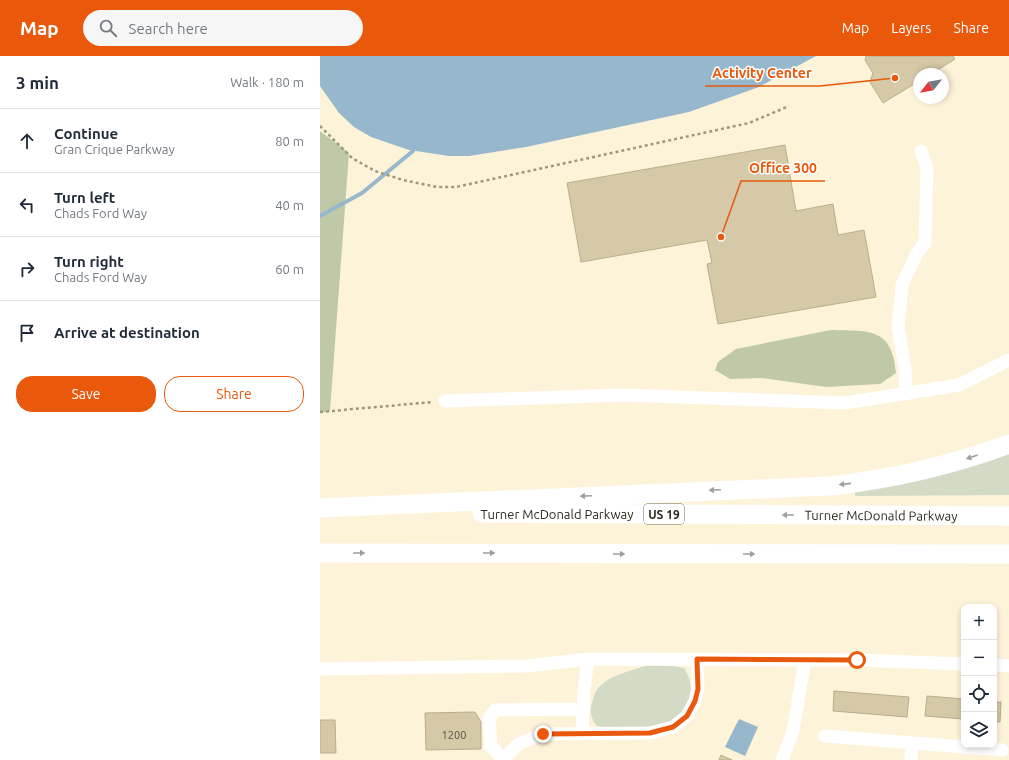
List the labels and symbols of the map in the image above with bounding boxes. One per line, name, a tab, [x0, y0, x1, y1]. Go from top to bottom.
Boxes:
callout: Activity Center	[705, 60, 820, 86]
text: Activity Center	[712, 65, 812, 81]
north arrow	[913, 68, 949, 104]
callout: Office 300	[741, 155, 825, 181]
text: Office 300	[749, 160, 817, 176]
one-way arrow	[966, 455, 978, 461]
one-way arrow	[839, 481, 851, 487]
one-way arrow	[709, 487, 721, 494]
one-way arrow	[580, 493, 592, 500]
road number: US 19	[644, 504, 684, 524]
street label: Turner McDonald Parkway	[481, 507, 633, 521]
street label: Turner McDonald Parkway	[804, 508, 958, 523]
one-way arrow	[781, 512, 794, 518]
one-way arrow	[353, 550, 366, 556]
one-way arrow	[483, 550, 496, 556]
one-way arrow	[613, 551, 626, 557]
one-way arrow	[743, 551, 756, 557]
route start	[848, 651, 866, 669]
route end	[534, 725, 552, 743]
house number: 1200	[442, 729, 466, 741]

